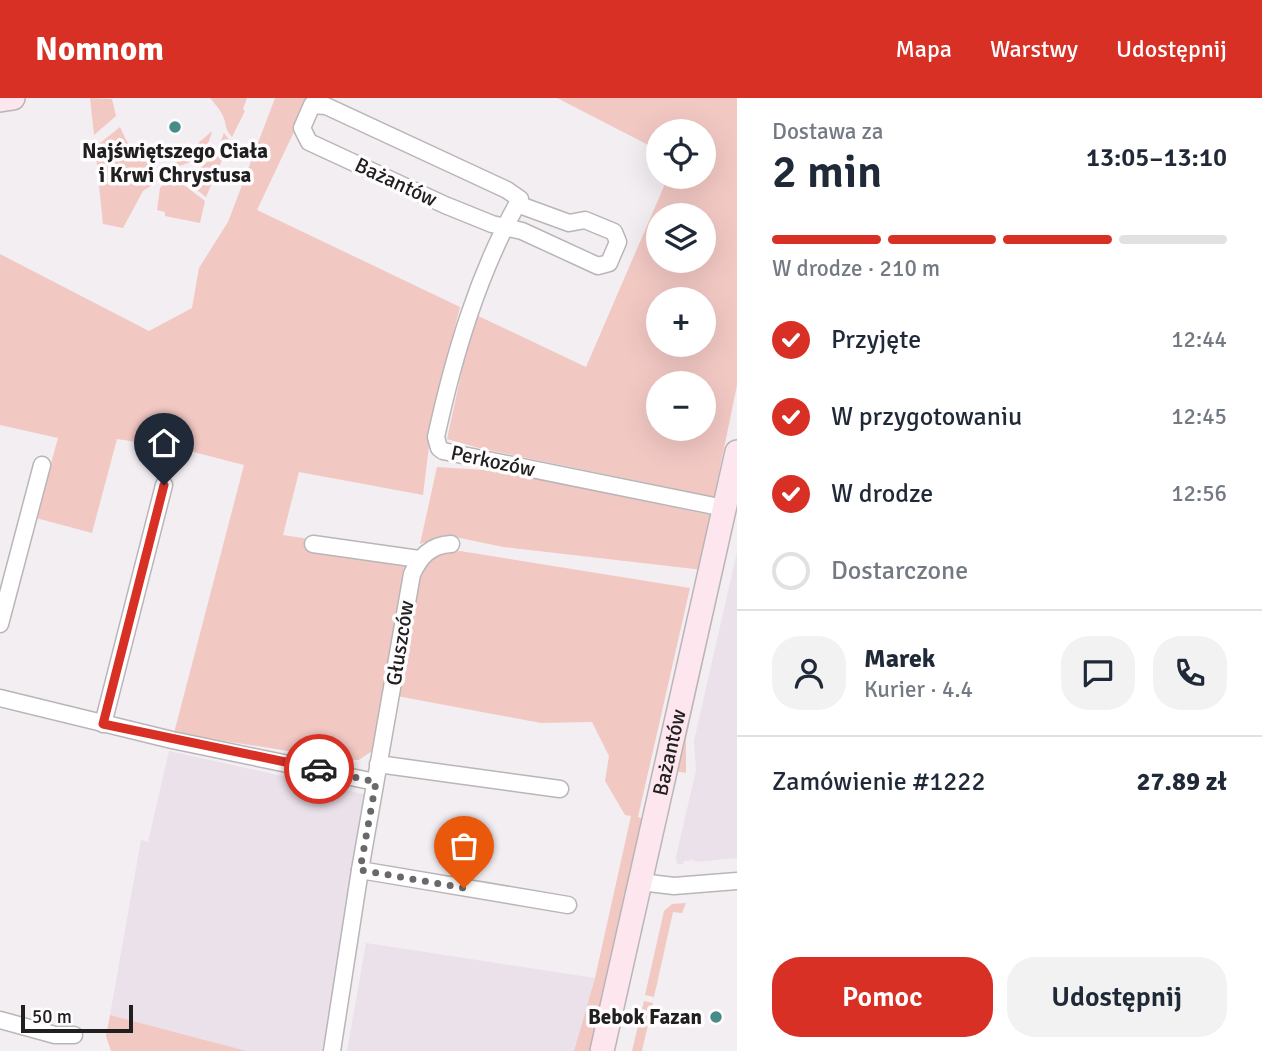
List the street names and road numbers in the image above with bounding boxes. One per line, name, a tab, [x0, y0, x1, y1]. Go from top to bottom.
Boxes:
street label: Bażantów	[351, 152, 441, 212]
street label: Perkozów	[449, 439, 537, 483]
street label: Głuszców	[380, 599, 420, 687]
street label: Bażantów	[647, 707, 692, 798]

